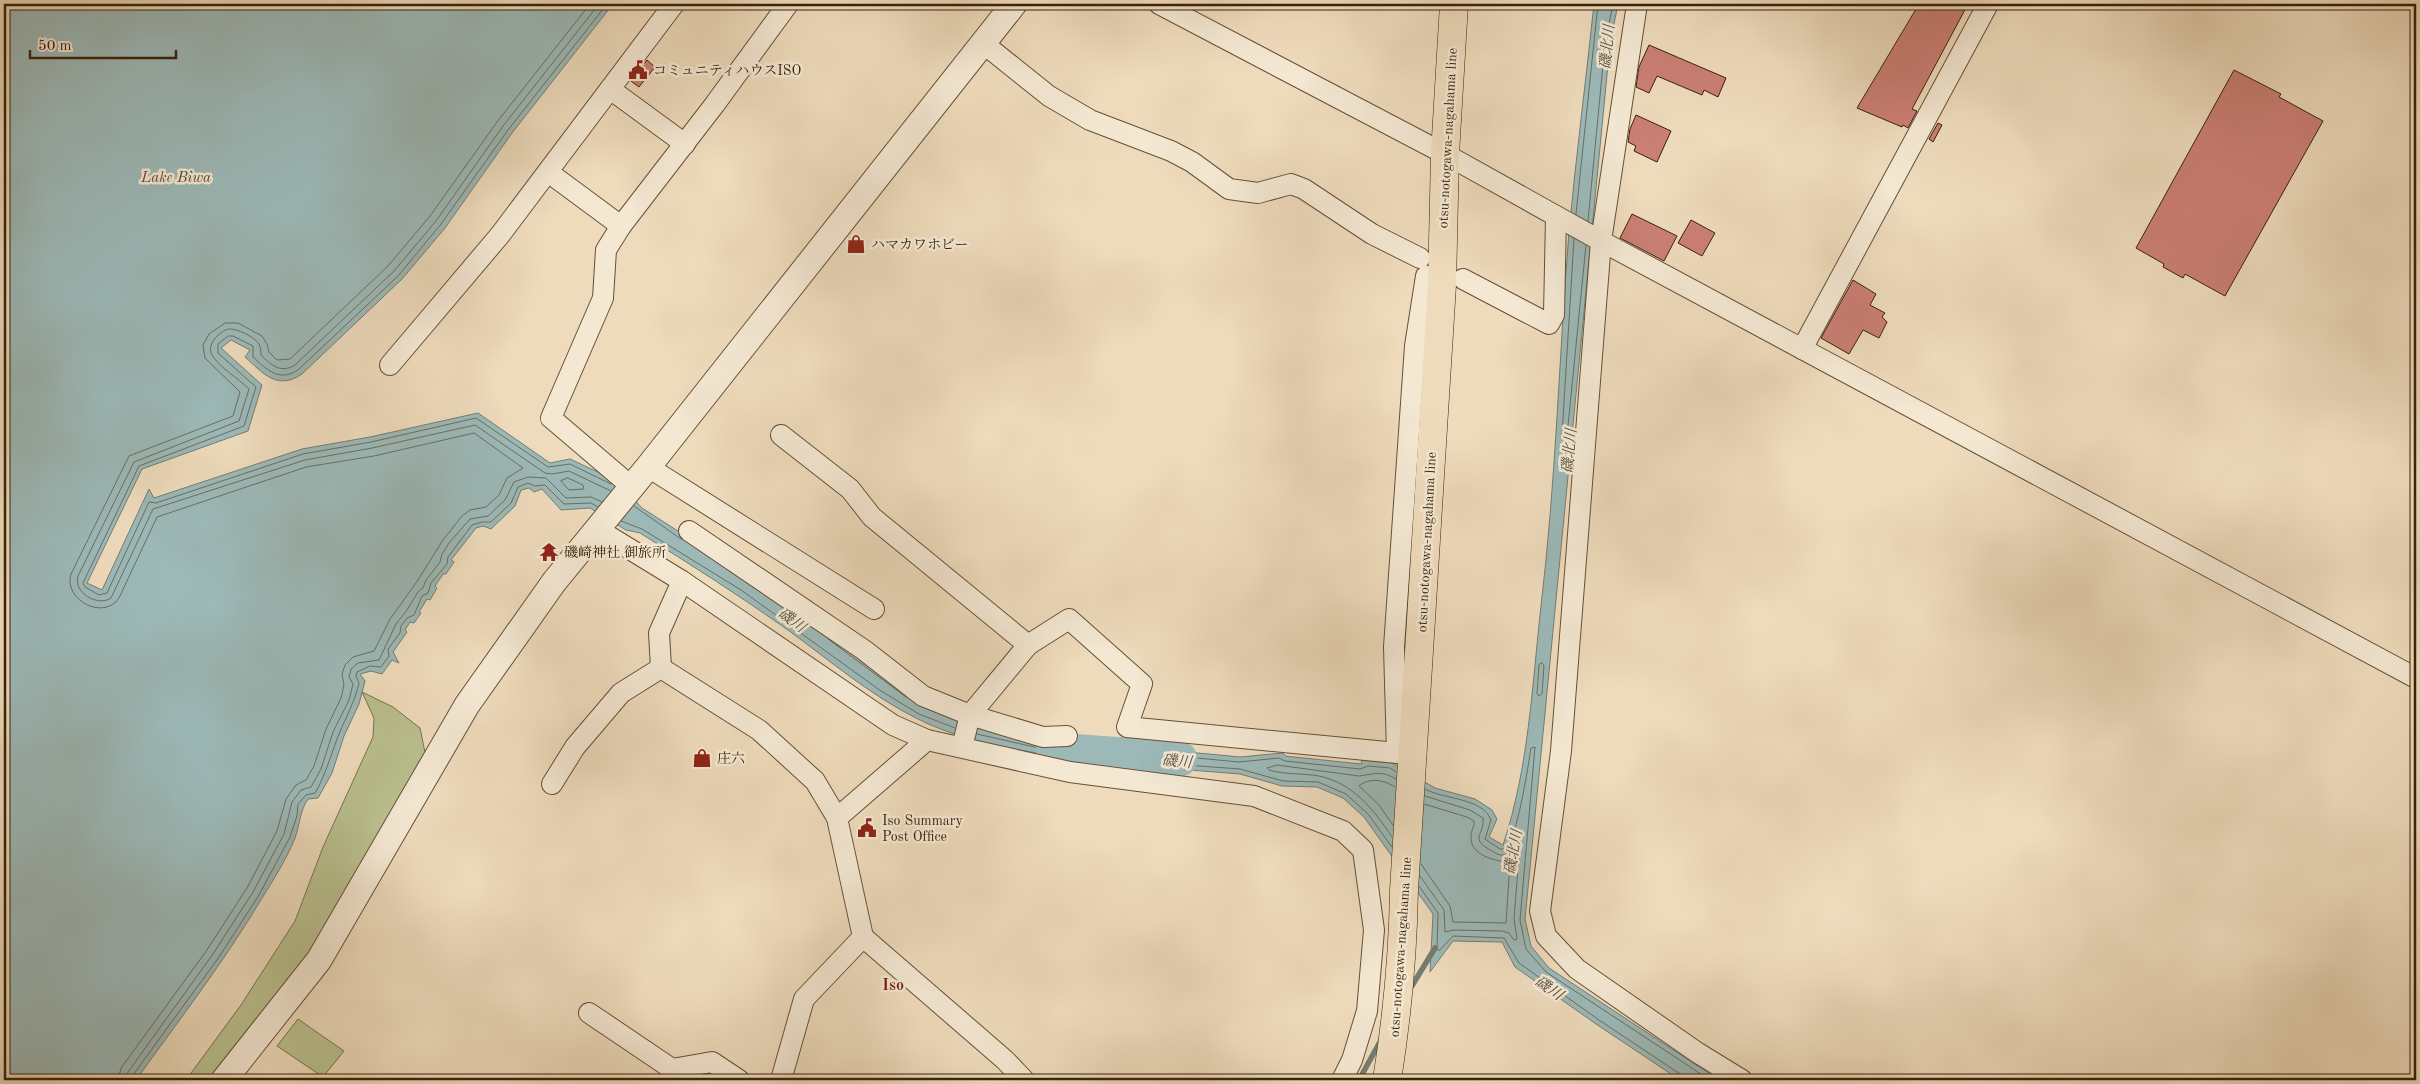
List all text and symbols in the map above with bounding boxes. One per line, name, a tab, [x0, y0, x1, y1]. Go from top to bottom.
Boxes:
water label: 磯北川	[1597, 22, 1618, 70]
scale bar	[30, 28, 176, 60]
text: 50 m	[38, 39, 72, 54]
street label: otsu-notogawa-nagahama line	[1436, 48, 1460, 229]
public building icon: コミュニティハウスISO	[627, 59, 649, 81]
place label: コミュニティハウスISO	[653, 64, 801, 78]
water label: Lake Biwa	[140, 171, 211, 186]
shop icon: ハマカワホビー	[845, 233, 867, 255]
place label: ハマカワホビー	[871, 238, 968, 252]
water label: 磯北川	[1559, 426, 1580, 474]
street label: otsu-notogawa-nagahama line	[1415, 452, 1439, 633]
temple icon: 磯崎神社 御旅所	[538, 541, 560, 563]
place label: 磯崎神社 御旅所	[564, 545, 666, 560]
water label: 磯川	[775, 605, 810, 637]
shop icon: 庄六	[691, 747, 713, 769]
place label: 庄六	[717, 751, 745, 766]
water label: 磯川	[1161, 752, 1195, 771]
place label: Iso Summary Post Office	[882, 814, 963, 844]
public building icon: Iso Summary Post Office	[856, 817, 878, 839]
water label: 磯北川	[1501, 826, 1526, 876]
street label: otsu-notogawa-nagahama line	[1388, 857, 1414, 1038]
water label: 磯川	[1532, 973, 1568, 1005]
district label: Iso	[882, 978, 904, 994]

